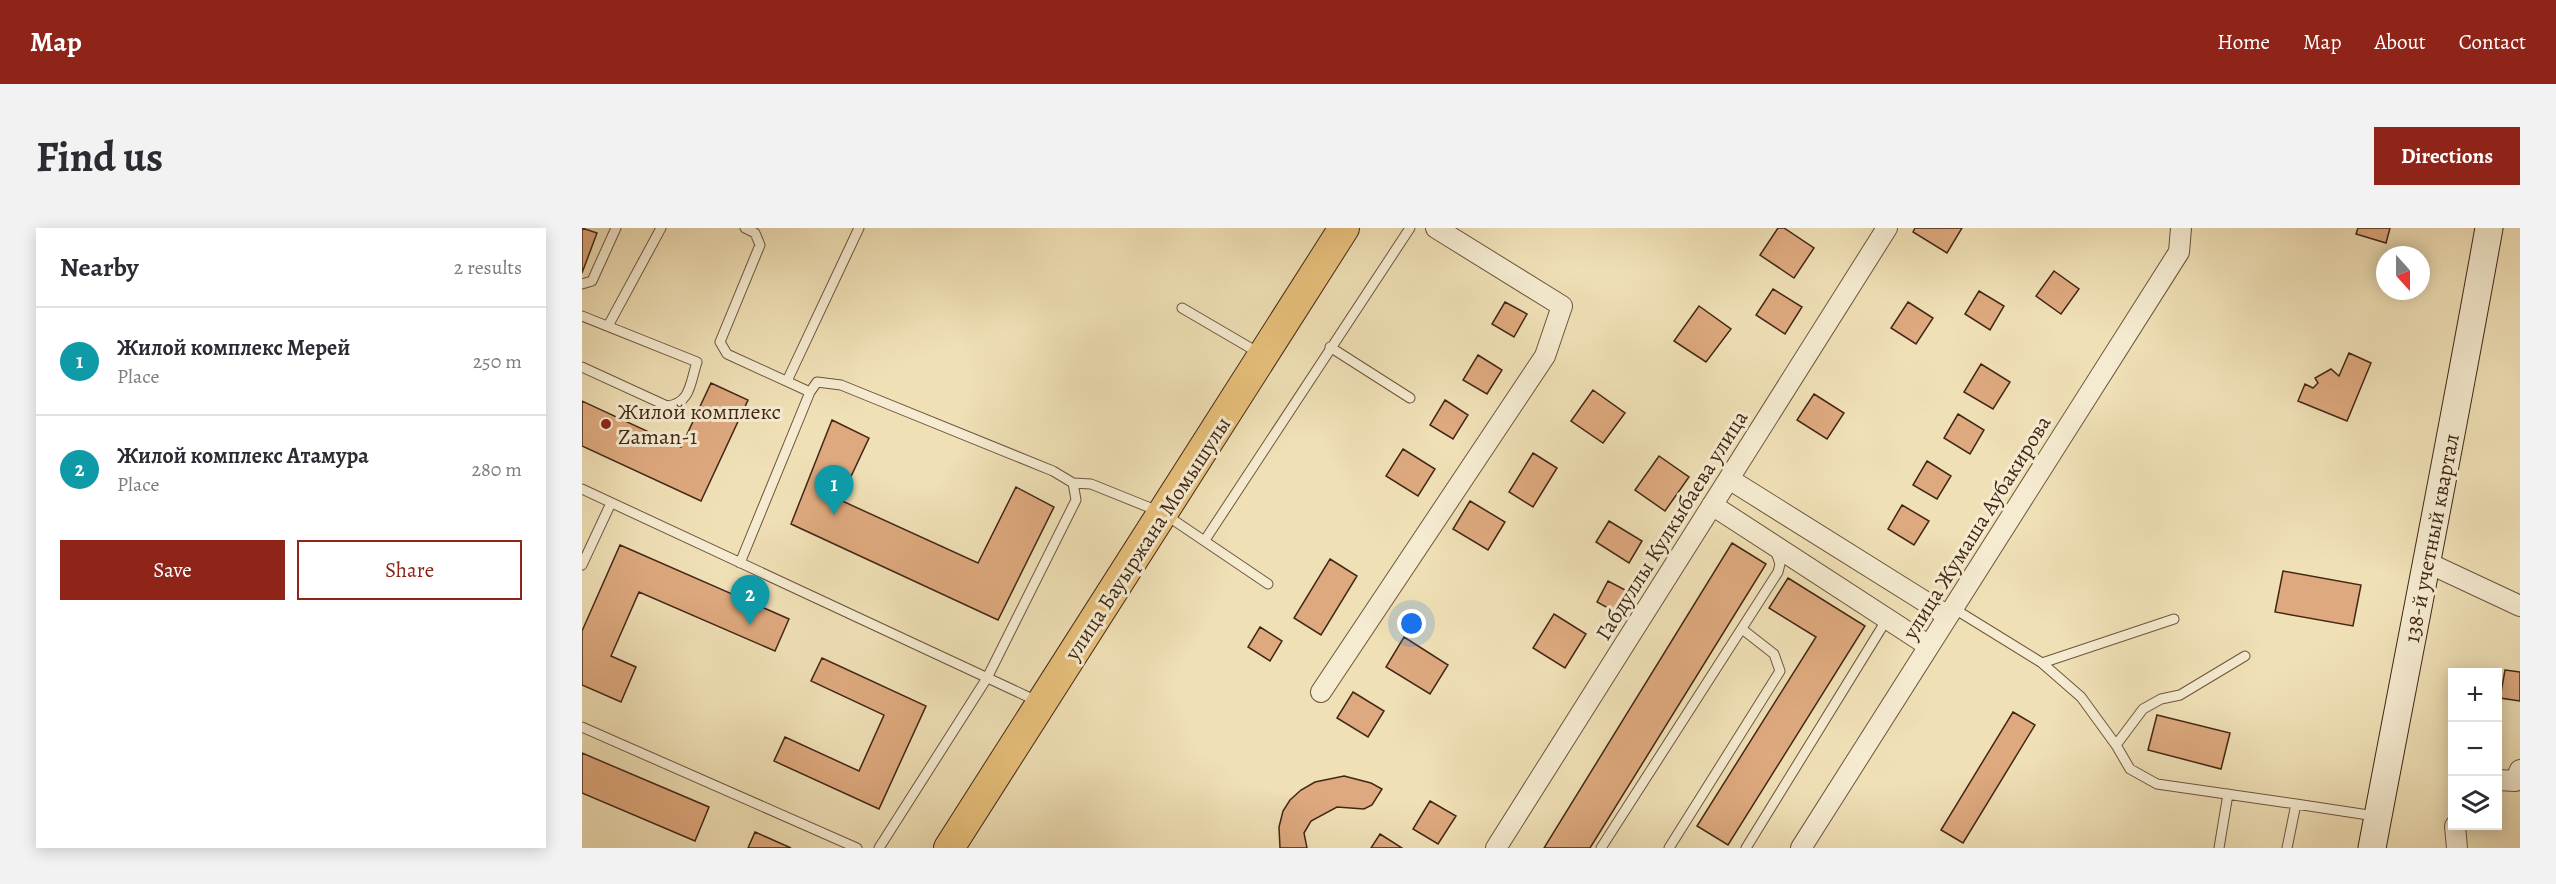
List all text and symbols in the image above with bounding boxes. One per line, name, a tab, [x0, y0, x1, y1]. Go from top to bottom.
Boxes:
text: Map	[30, 23, 82, 61]
text: Home	[2217, 28, 2270, 56]
text: Map	[2303, 28, 2341, 56]
text: About	[2374, 28, 2426, 56]
text: Contact	[2459, 28, 2526, 56]
button: Directions	[2374, 127, 2520, 185]
text: Find us	[36, 128, 163, 185]
north arrow	[2376, 246, 2430, 300]
text: Nearby	[60, 250, 139, 285]
text: 2 results	[454, 254, 522, 281]
text: Жилой комплекс Мерей	[117, 333, 350, 363]
text: 1	[76, 348, 83, 375]
text: 250 m	[473, 348, 522, 375]
text: Place	[117, 363, 159, 390]
place label: Жилой комплекс Zaman-1	[618, 397, 781, 452]
street label: Габдуллы Кулкыбаева улица	[1589, 404, 1756, 646]
street label: улица Жумаша Аубакирова	[1895, 409, 2059, 646]
street label: улица Бауыржана Момышулы	[1057, 411, 1238, 667]
marker: Жилой комплекс Zaman-1	[599, 417, 613, 431]
street label: 138-й учетный квартал	[2397, 431, 2467, 645]
text: Жилой комплекс Атамура	[117, 441, 369, 471]
text: 2	[75, 456, 84, 483]
text: 280 m	[472, 456, 522, 483]
pin: 1	[814, 466, 854, 515]
text: Place	[117, 471, 159, 498]
button: Save	[60, 540, 285, 600]
button: Share	[297, 540, 522, 600]
pin: 2	[730, 576, 770, 625]
your location	[1397, 609, 1426, 638]
map controls	[2448, 668, 2502, 830]
button: +	[2448, 668, 2502, 722]
button: −	[2448, 722, 2502, 776]
button: layers	[2448, 776, 2502, 830]

